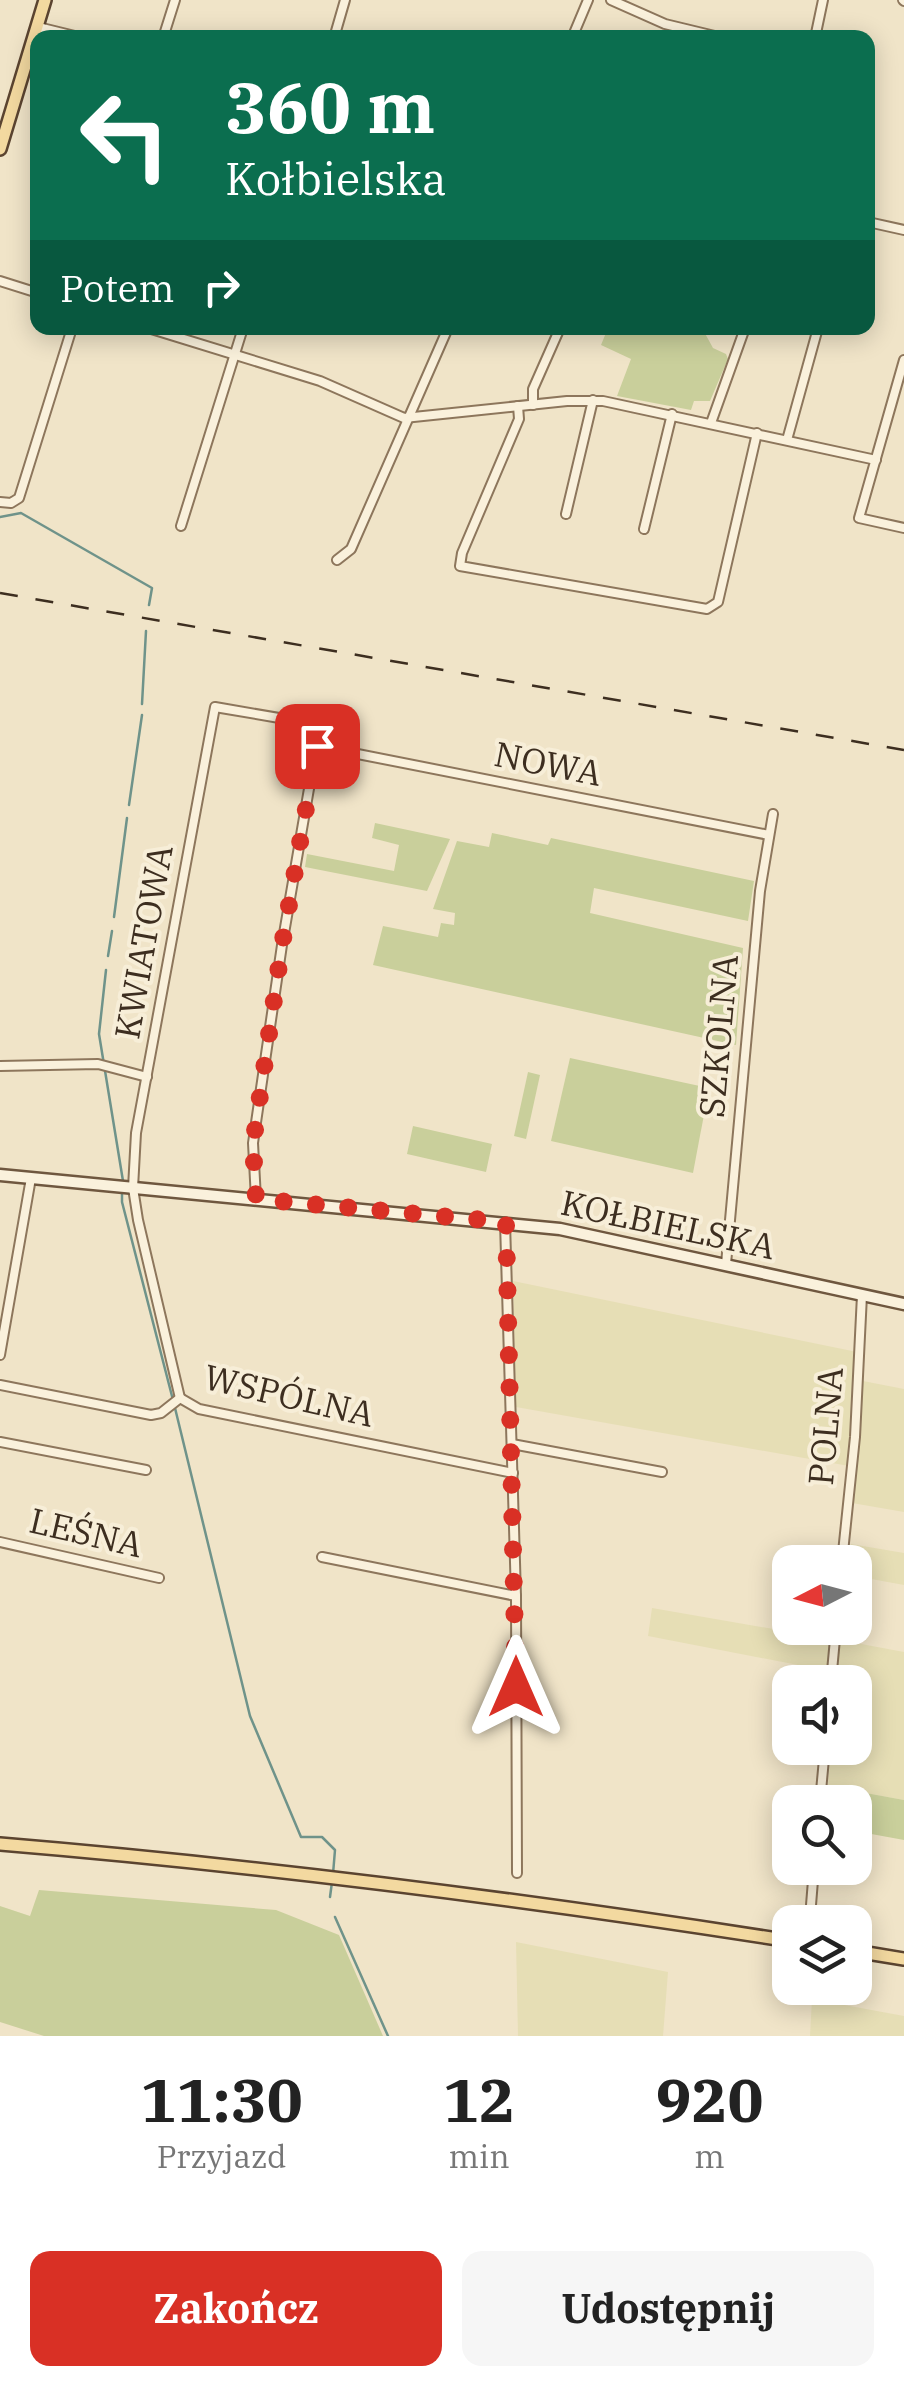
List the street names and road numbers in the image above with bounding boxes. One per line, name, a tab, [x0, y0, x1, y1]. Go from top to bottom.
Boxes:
street label: NOWA	[491, 730, 606, 796]
street label: KWIATOWA	[103, 841, 183, 1043]
street label: SZKOLNA	[688, 952, 748, 1119]
street label: KOŁBIELSKA	[557, 1179, 780, 1269]
street label: WSPÓLNA	[200, 1353, 379, 1437]
street label: POLNA	[797, 1365, 853, 1487]
street label: LEŚNA	[25, 1497, 147, 1567]

